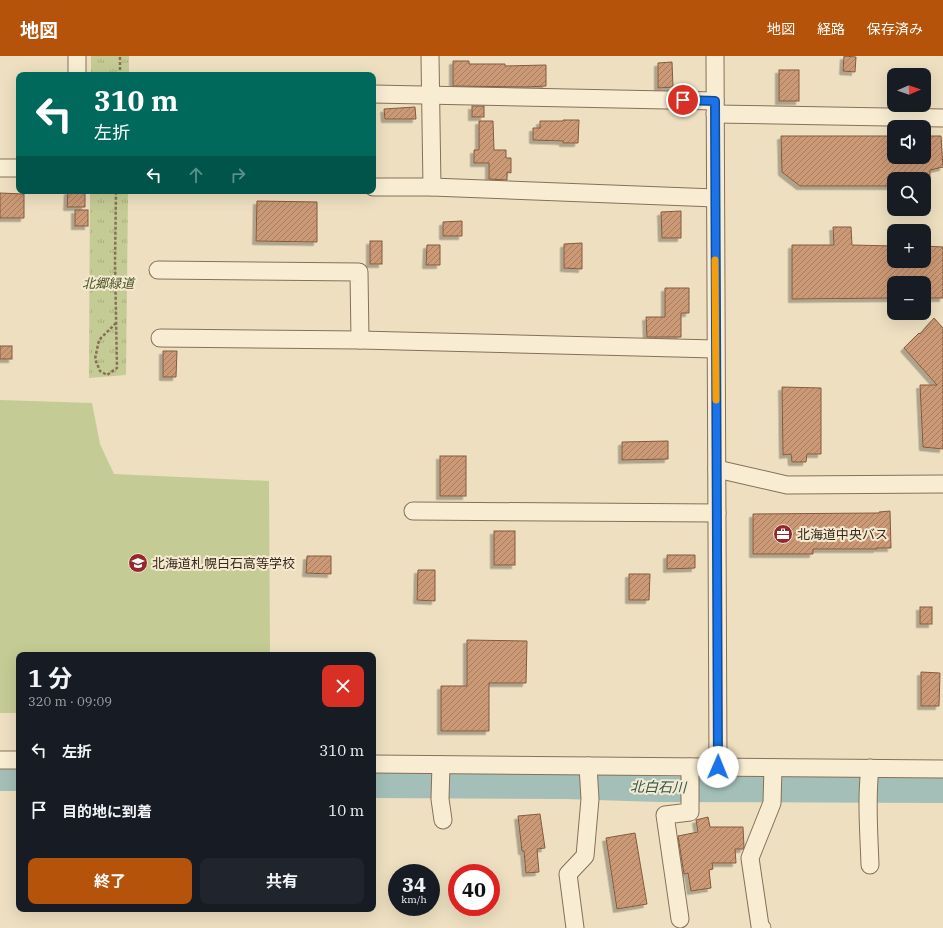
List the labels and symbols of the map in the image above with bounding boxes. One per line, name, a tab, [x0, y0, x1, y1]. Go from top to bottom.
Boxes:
north arrow	[887, 68, 931, 112]
pin	[666, 83, 700, 117]
park label: 北郷緑道	[82, 275, 136, 292]
office icon: 北海道中央バス	[772, 523, 794, 545]
place label: 北海道中央バス	[797, 526, 888, 543]
school or university icon: 北海道札幌白石高等学校	[127, 552, 149, 574]
place label: 北海道札幌白石高等学校	[152, 555, 295, 572]
position arrow	[697, 746, 739, 788]
water label: 北白石川	[630, 778, 688, 797]
speed limit sign: 40	[448, 864, 500, 916]

